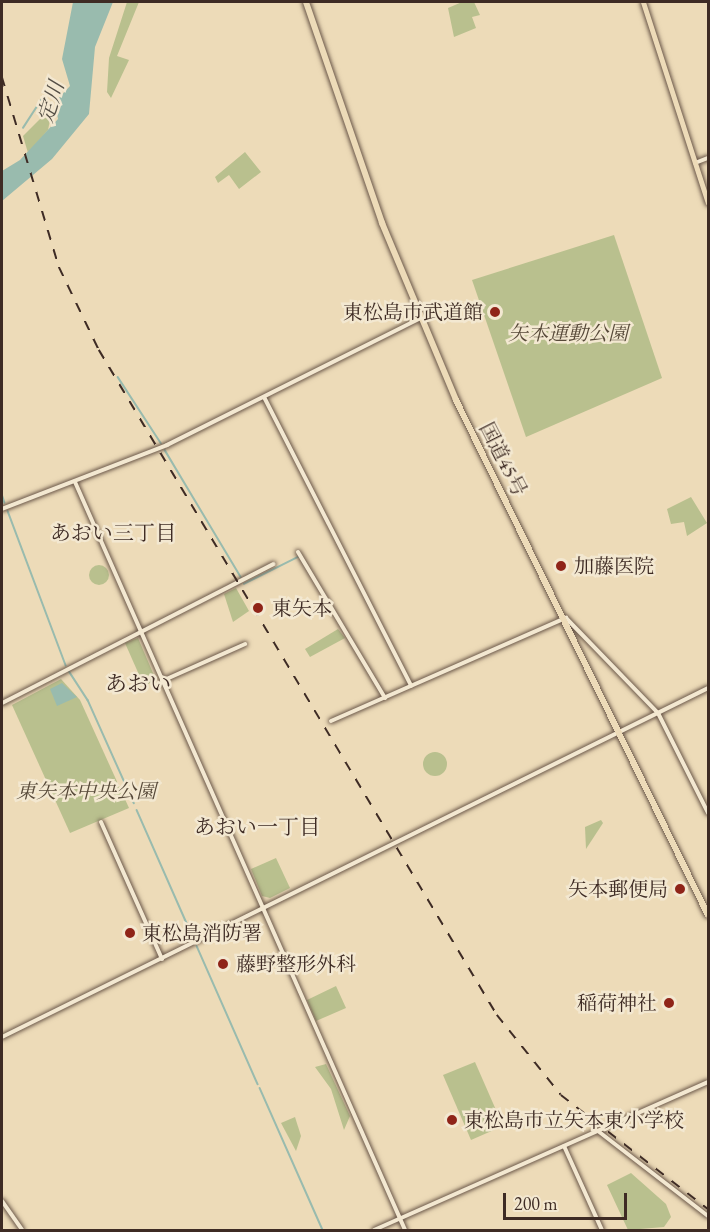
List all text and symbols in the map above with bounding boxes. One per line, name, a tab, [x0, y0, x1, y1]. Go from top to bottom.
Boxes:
water label: 定川	[33, 78, 69, 126]
place label: 東松島市武道館	[343, 300, 483, 324]
marker: 東松島市武道館	[488, 305, 502, 319]
park label: 矢本運動公園	[508, 321, 628, 345]
street label: 国道45号	[474, 418, 532, 500]
district label: あおい三丁目	[50, 520, 176, 546]
place label: 加藤医院	[574, 554, 654, 578]
marker: 加藤医院	[552, 557, 570, 575]
place label: 東矢本	[272, 596, 332, 620]
marker: 東矢本	[249, 599, 267, 617]
district label: あおい	[105, 671, 171, 697]
park label: 東矢本中央公園	[16, 779, 156, 803]
district label: あおい一丁目	[194, 814, 320, 840]
place label: 矢本郵便局	[568, 877, 668, 901]
marker: 矢本郵便局	[673, 882, 687, 896]
place label: 東松島消防署	[142, 921, 262, 945]
marker: 東松島消防署	[123, 926, 137, 940]
place label: 藤野整形外科	[236, 952, 356, 976]
marker: 藤野整形外科	[214, 955, 232, 973]
place label: 稲荷神社	[577, 991, 657, 1015]
marker: 稲荷神社	[662, 996, 676, 1010]
place label: 東松島市立矢本東小学校	[464, 1108, 684, 1132]
marker: 東松島市立矢本東小学校	[445, 1113, 459, 1127]
scale bar	[506, 1181, 630, 1219]
text: 200 m	[514, 1192, 558, 1215]

